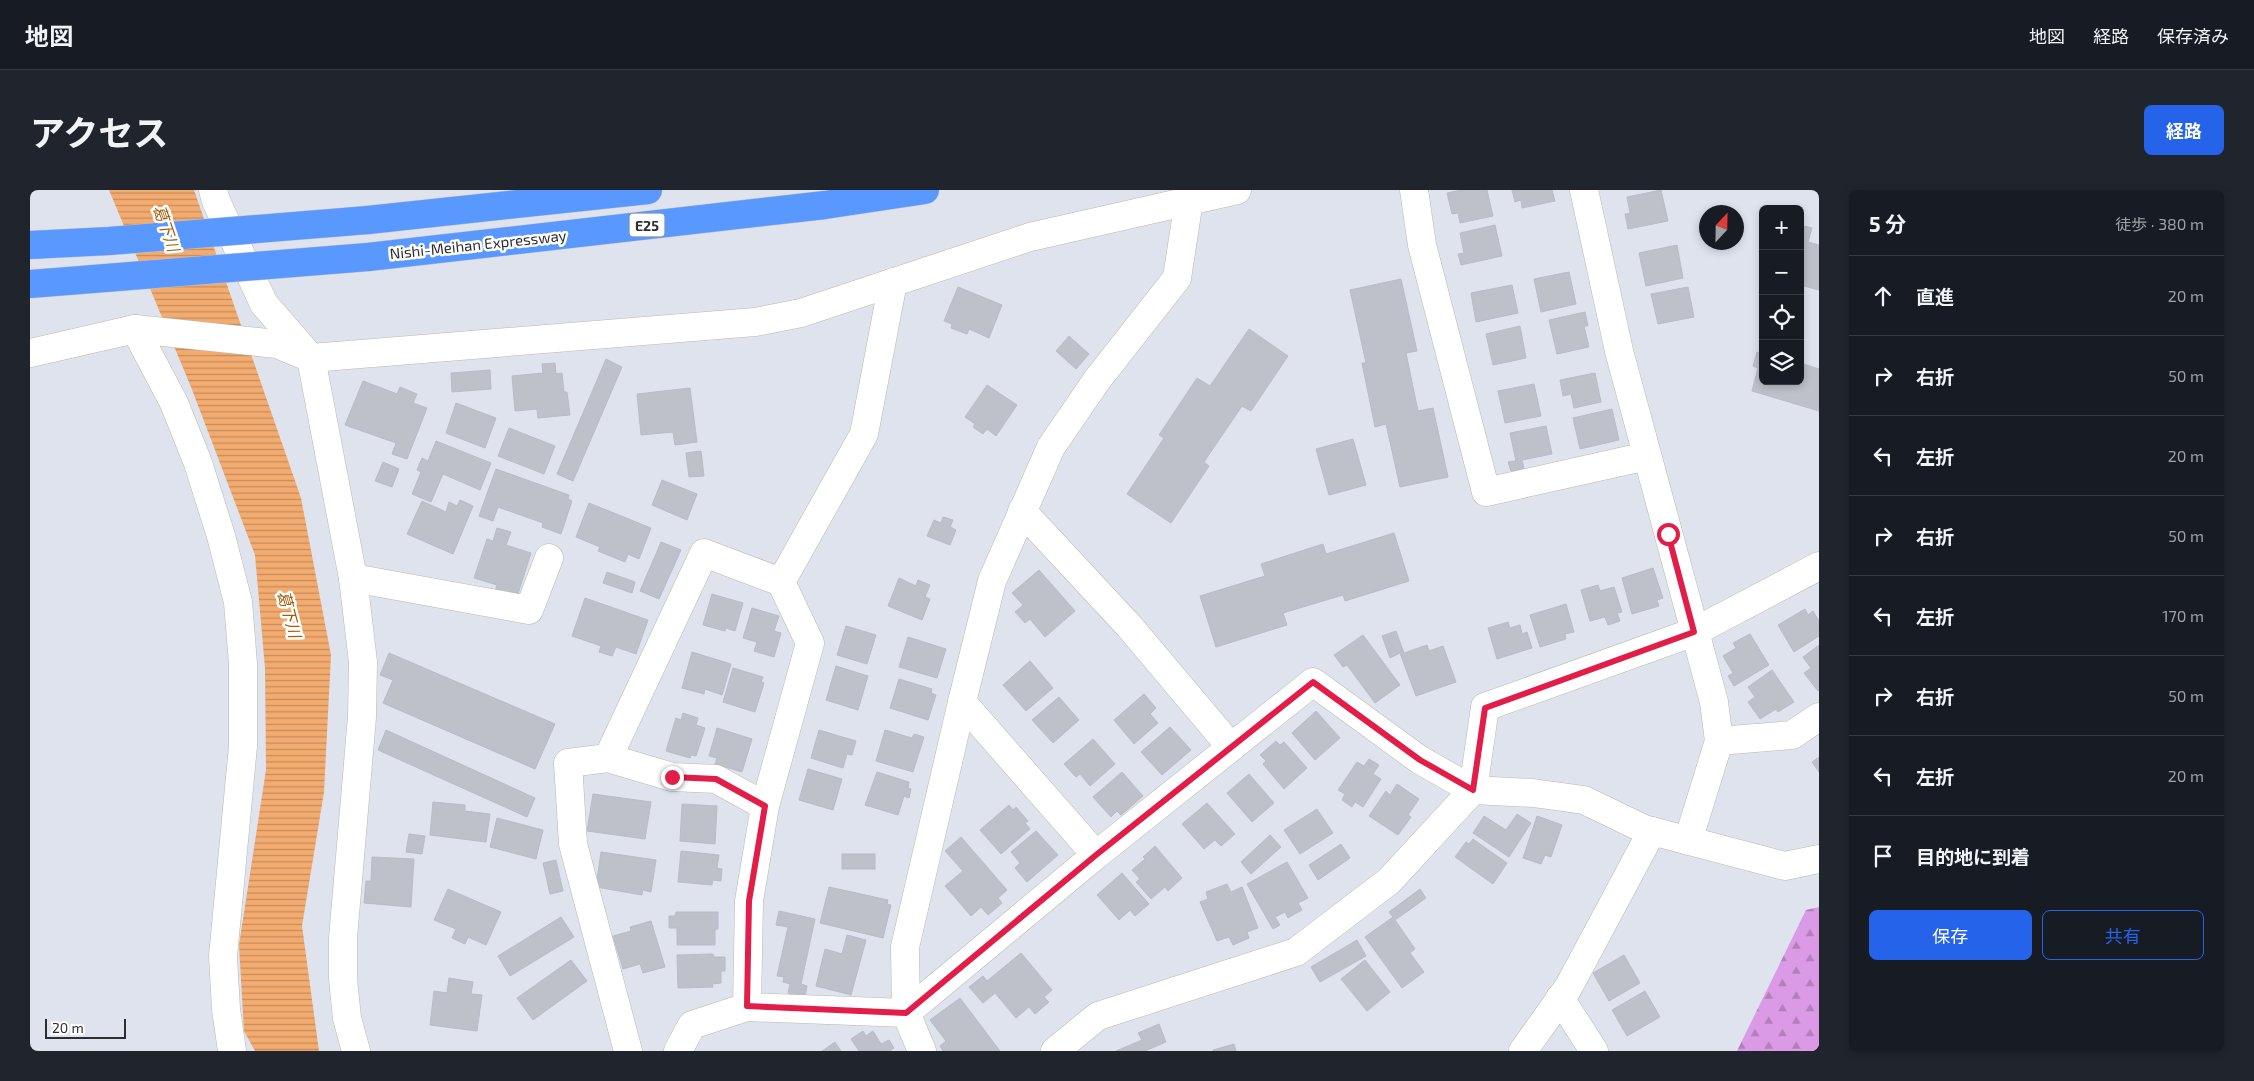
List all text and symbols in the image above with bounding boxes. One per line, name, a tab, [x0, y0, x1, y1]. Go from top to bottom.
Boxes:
text: 地図	[25, 21, 73, 50]
text: 地図	[2029, 25, 2065, 47]
text: 経路	[2093, 25, 2129, 47]
text: 保存済み	[2157, 25, 2229, 47]
button: 経路	[2144, 105, 2224, 155]
text: アクセス	[30, 111, 168, 153]
water label: 葛下川	[150, 202, 184, 256]
north arrow	[1699, 205, 1744, 250]
map controls	[1759, 205, 1804, 385]
button: +	[1759, 205, 1804, 250]
text: 5 分	[1869, 211, 1906, 236]
road number: E25	[630, 214, 664, 236]
text: 徒歩 · 380 m	[2115, 214, 2204, 233]
street label: Nishi-Meihan Expressway	[389, 226, 567, 262]
button: −	[1759, 250, 1804, 295]
icon: ahead	[1869, 282, 1897, 310]
text: 直進	[1916, 285, 1954, 308]
text: 20 m	[2168, 286, 2204, 305]
button: locate	[1759, 295, 1804, 340]
button: layers	[1759, 340, 1804, 385]
icon: right	[1869, 362, 1897, 390]
text: 右折	[1916, 365, 1954, 388]
text: 50 m	[2168, 366, 2204, 385]
icon: left	[1869, 442, 1897, 470]
text: 左折	[1916, 445, 1954, 468]
text: 20 m	[2168, 446, 2204, 465]
icon: right	[1869, 522, 1897, 550]
route start	[1657, 523, 1680, 546]
text: 右折	[1916, 525, 1954, 548]
text: 50 m	[2168, 526, 2204, 545]
water label: 葛下川	[275, 588, 306, 642]
icon: left	[1869, 602, 1897, 630]
text: 左折	[1916, 605, 1954, 628]
text: 170 m	[2162, 606, 2204, 625]
icon: right	[1869, 682, 1897, 710]
text: 右折	[1916, 685, 1954, 708]
text: 50 m	[2168, 686, 2204, 705]
icon: left	[1869, 762, 1897, 790]
text: 左折	[1916, 765, 1954, 788]
route end	[661, 766, 684, 789]
text: 20 m	[2168, 766, 2204, 785]
icon: arrive	[1869, 842, 1897, 870]
text: 目的地に到着	[1916, 845, 2030, 868]
button: 保存	[1869, 910, 2032, 960]
button: 共有	[2042, 910, 2204, 960]
scale bar	[45, 1016, 126, 1039]
text: 20 m	[52, 1019, 84, 1036]

